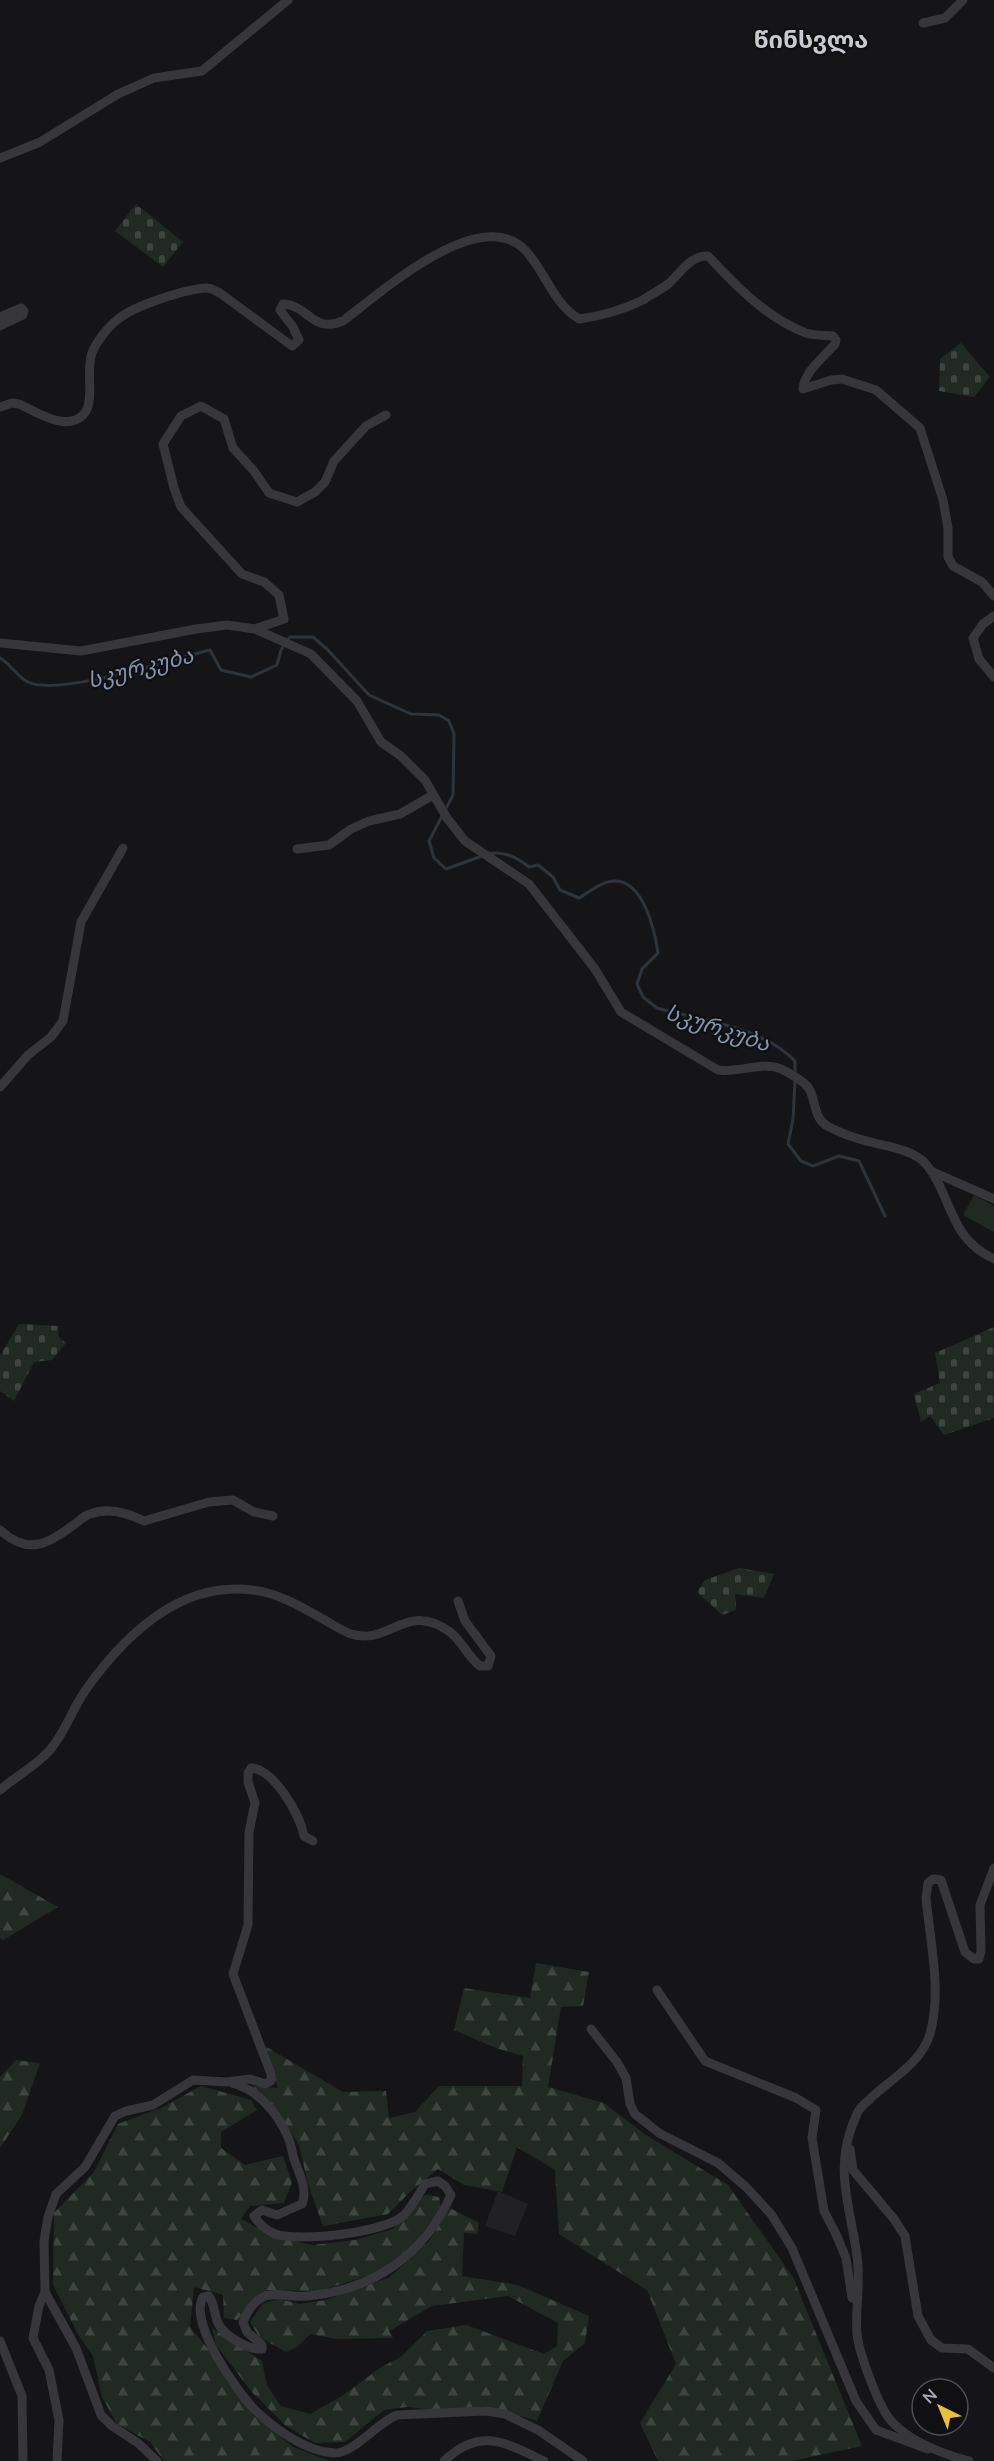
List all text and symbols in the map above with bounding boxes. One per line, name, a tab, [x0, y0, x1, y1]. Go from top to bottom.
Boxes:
district label: წინსვლა	[754, 24, 868, 54]
water label: სკურკუბა	[84, 641, 197, 694]
water label: სკურკუბა	[662, 997, 774, 1058]
north arrow	[910, 2377, 970, 2437]
text: N	[918, 2385, 940, 2407]

